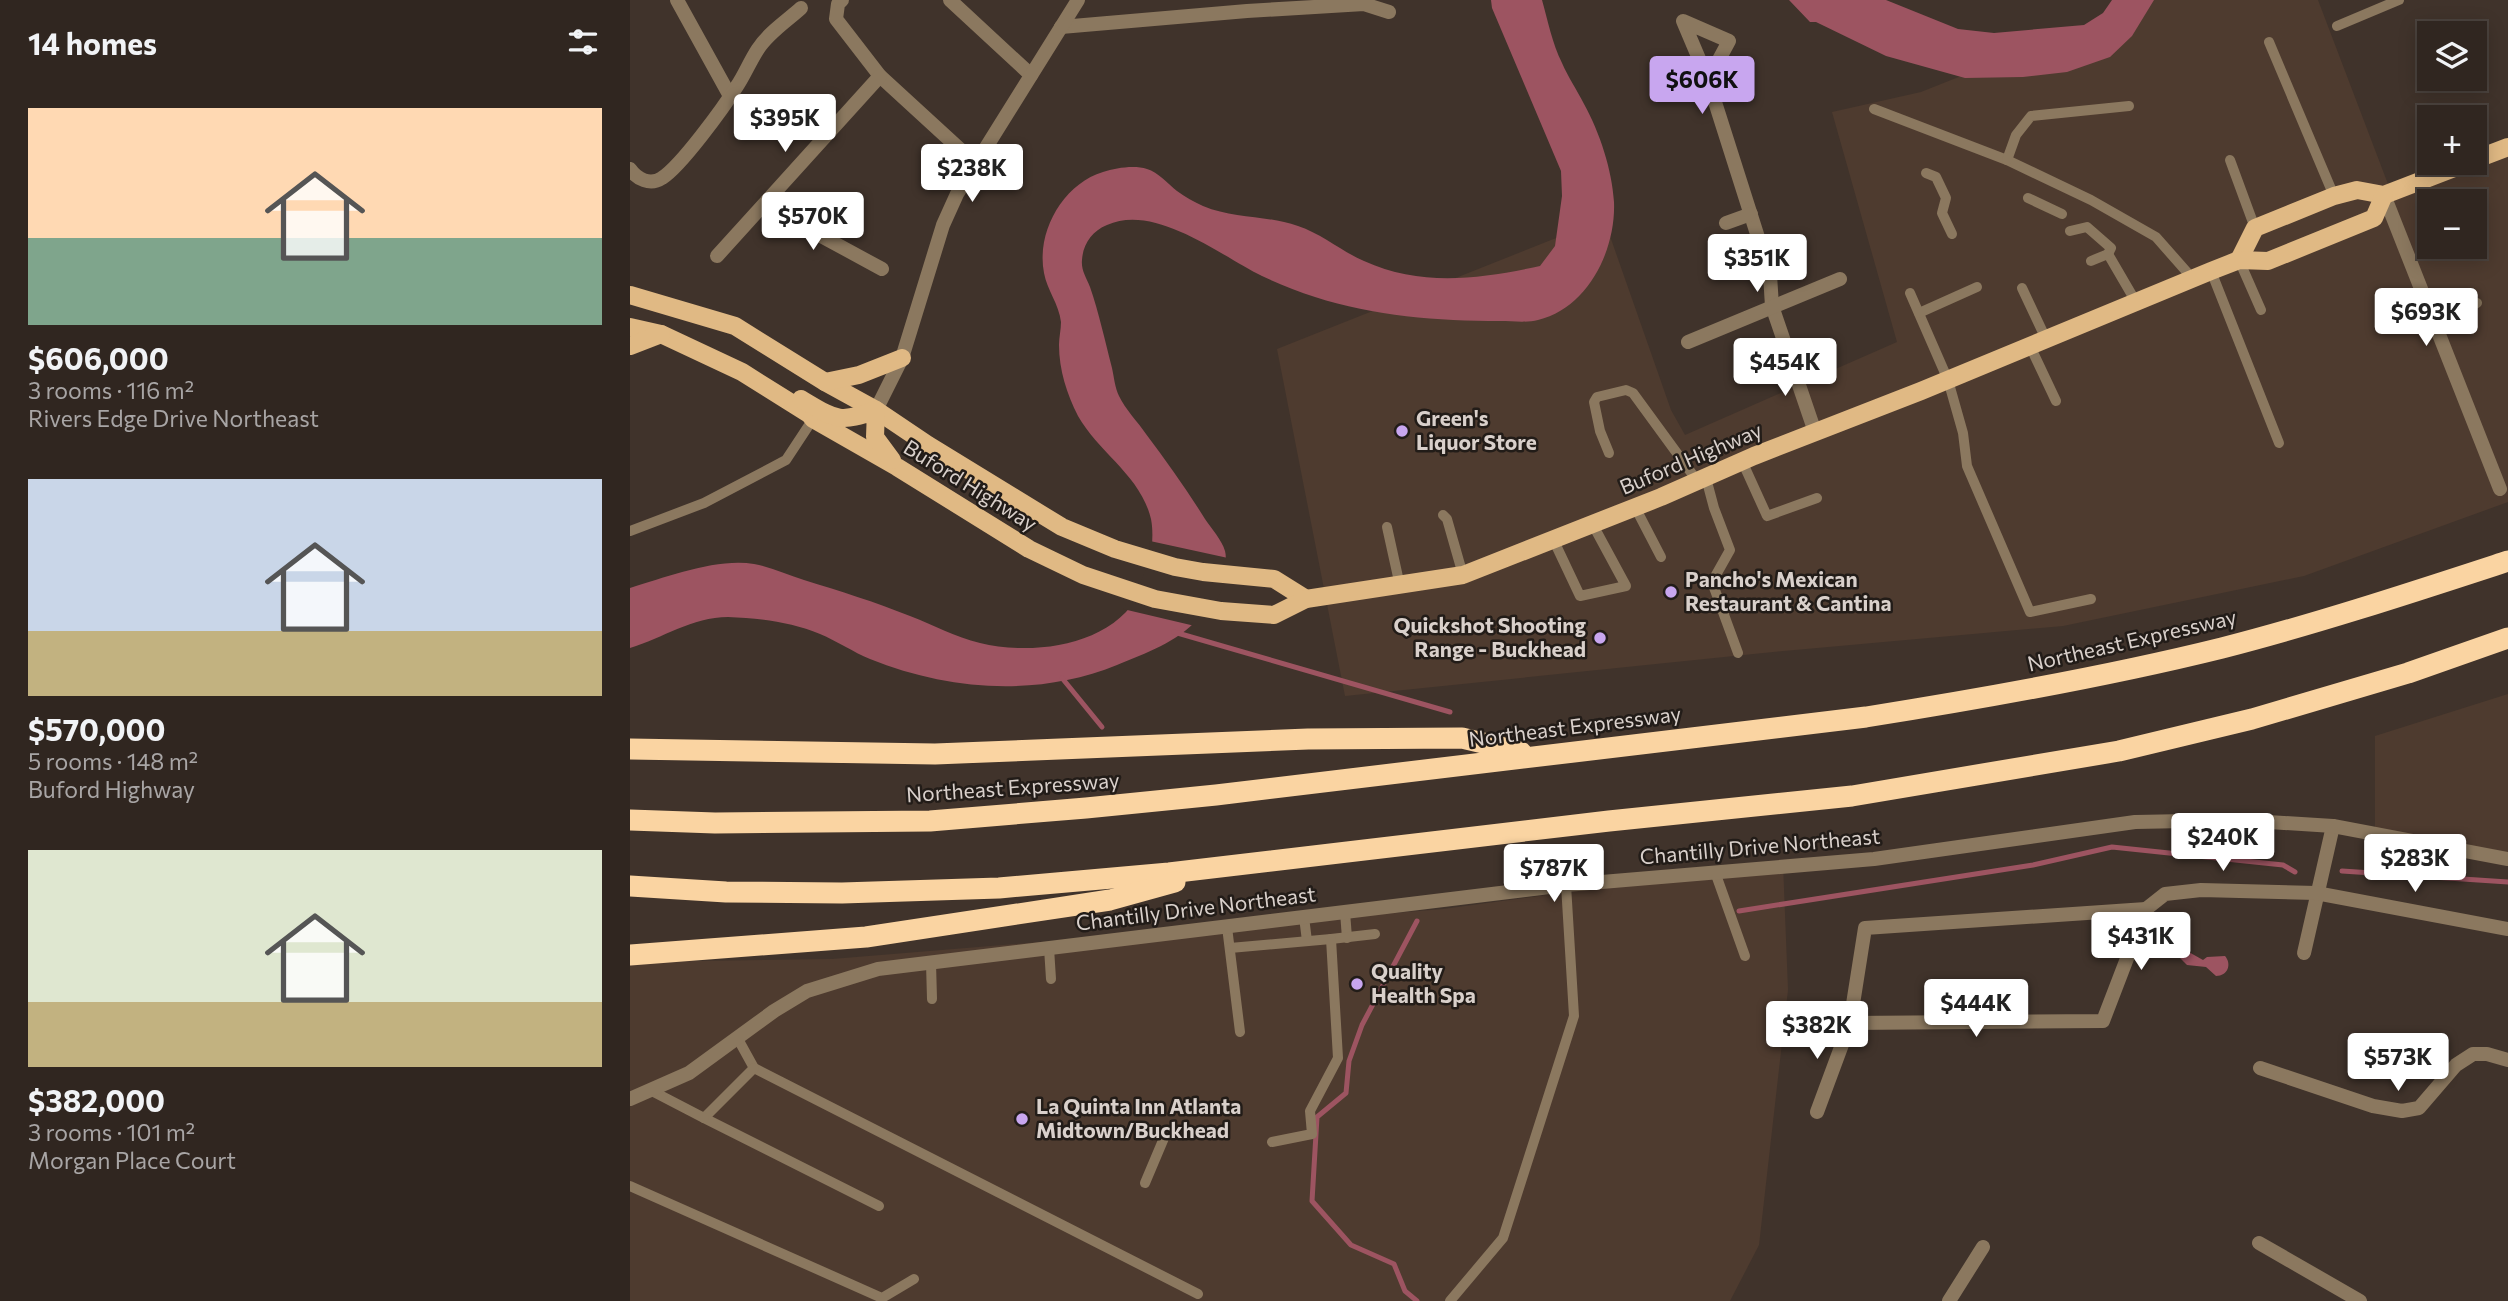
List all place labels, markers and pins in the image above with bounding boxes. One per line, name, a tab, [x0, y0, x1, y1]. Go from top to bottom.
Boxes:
pin: $606K	[1653, 57, 1751, 116]
pin: $395K	[736, 94, 834, 154]
pin: $238K	[923, 144, 1021, 204]
pin: $570K	[764, 192, 862, 252]
pin: $351K	[1708, 234, 1806, 294]
pin: $693K	[2377, 288, 2475, 348]
pin: $454K	[1736, 338, 1834, 398]
place label: Green's Liquor Store	[1416, 405, 1537, 454]
marker: Green's Liquor Store	[1394, 423, 1410, 439]
place label: Pancho's Mexican Restaurant & Cantina	[1685, 566, 1892, 615]
marker: Pancho's Mexican Restaurant & Cantina	[1663, 584, 1679, 600]
place label: Quickshot Shooting Range - Buckhead	[1393, 612, 1586, 661]
marker: Quickshot Shooting Range - Buckhead	[1592, 630, 1608, 646]
pin: $240K	[2174, 814, 2272, 873]
pin: $283K	[2366, 834, 2464, 894]
pin: $787K	[1505, 844, 1603, 904]
pin: $431K	[2092, 912, 2190, 972]
place label: Quality Health Spa	[1371, 958, 1476, 1007]
marker: Quality Health Spa	[1349, 976, 1365, 992]
pin: $444K	[1927, 979, 2025, 1039]
pin: $382K	[1768, 1002, 1866, 1061]
pin: $573K	[2349, 1034, 2447, 1093]
place label: La Quinta Inn Atlanta Midtown/Buckhead	[1036, 1093, 1241, 1142]
marker: La Quinta Inn Atlanta Midtown/Buckhead	[1014, 1111, 1030, 1127]

